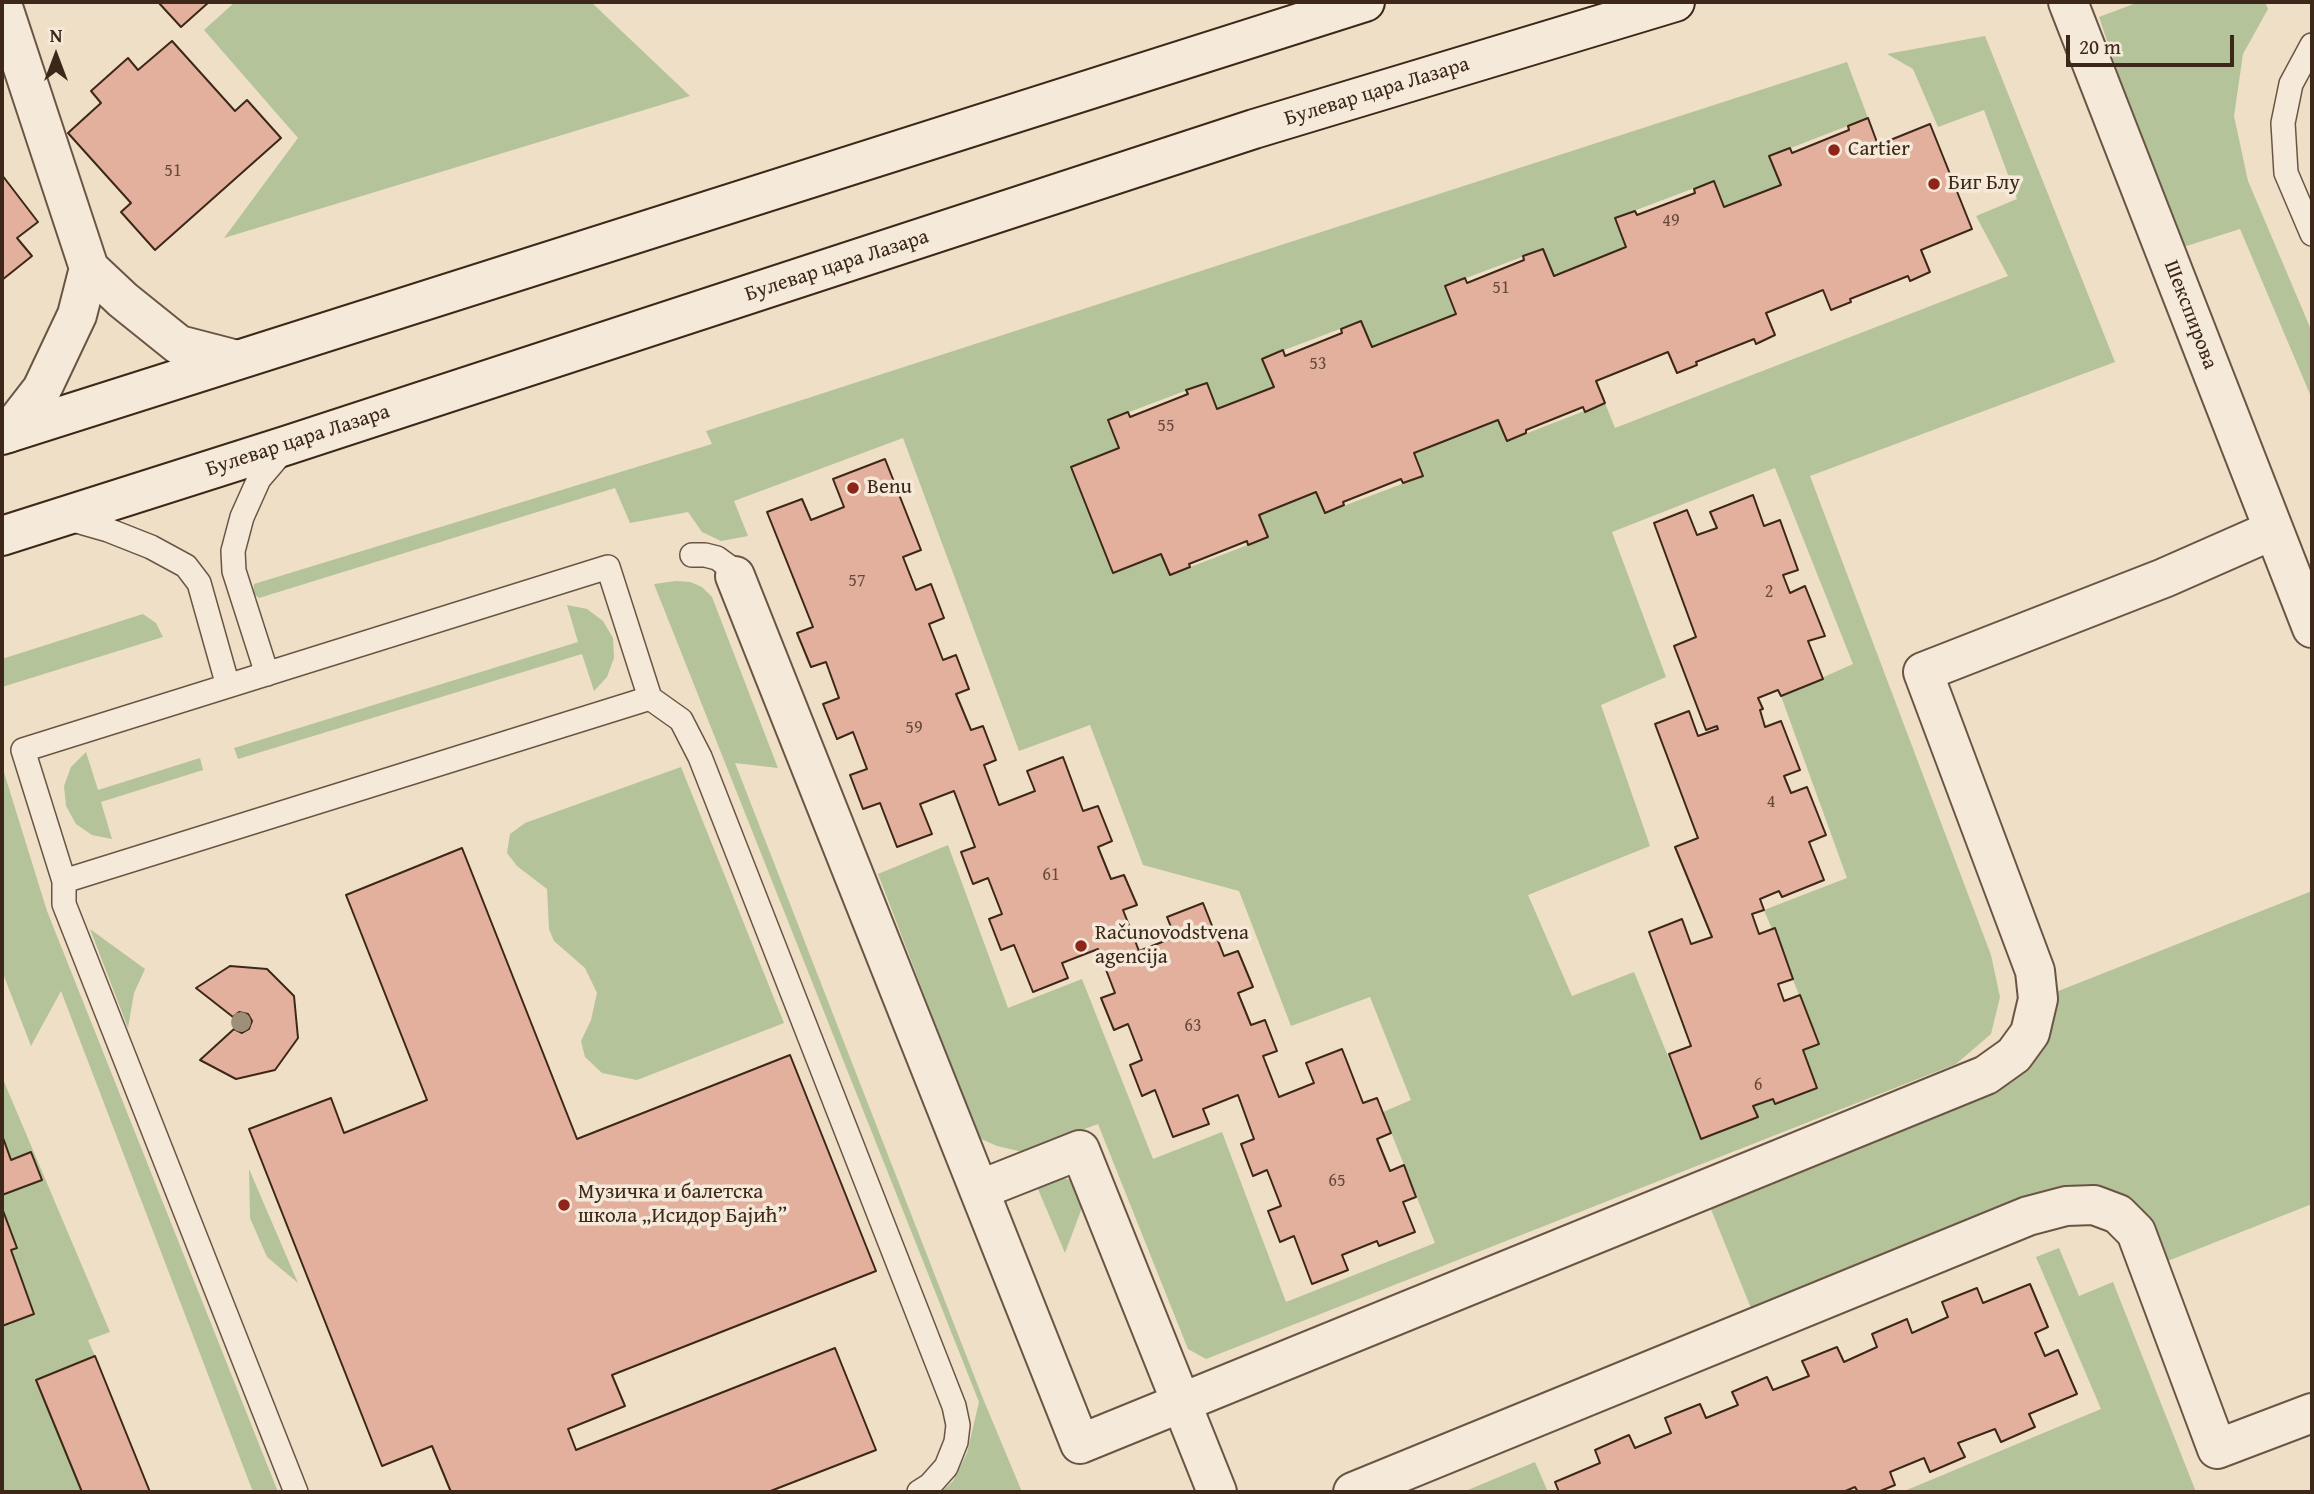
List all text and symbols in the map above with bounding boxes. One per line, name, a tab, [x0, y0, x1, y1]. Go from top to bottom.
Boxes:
north arrow	[21, 21, 91, 91]
text: N	[50, 21, 62, 49]
scale bar	[2069, 21, 2237, 65]
text: 20 m	[2079, 31, 2121, 62]
street label: Булевар цара Лазара	[1282, 52, 1472, 132]
place label: Cartier	[1848, 137, 1910, 163]
marker: Cartier	[1826, 142, 1842, 158]
house number: 51	[164, 160, 182, 182]
place label: Биг Блу	[1948, 171, 2020, 197]
marker: Биг Блу	[1926, 176, 1942, 192]
house number: 49	[1662, 210, 1680, 232]
street label: Булевар цара Лазара	[742, 224, 932, 308]
street label: Шекспирова	[2158, 257, 2222, 373]
house number: 51	[1492, 277, 1510, 299]
house number: 53	[1309, 353, 1327, 375]
street label: Булевар цара Лазара	[203, 399, 393, 483]
house number: 55	[1157, 415, 1175, 437]
place label: Benu	[867, 475, 912, 501]
marker: Benu	[845, 480, 861, 496]
house number: 57	[848, 570, 866, 592]
house number: 2	[1765, 581, 1773, 603]
house number: 59	[905, 717, 923, 739]
house number: 4	[1767, 791, 1775, 813]
house number: 61	[1042, 864, 1060, 886]
place label: Računovodstvena agencija	[1095, 921, 1249, 971]
marker: Računovodstvena agencija	[1073, 938, 1089, 954]
house number: 63	[1184, 1015, 1202, 1037]
house number: 6	[1754, 1074, 1762, 1096]
house number: 65	[1328, 1170, 1346, 1192]
place label: Музичка и балетска школа „Исидор Бајић”	[578, 1180, 787, 1230]
marker: Музичка и балетска школа „Исидор Бајић”	[556, 1197, 572, 1213]

